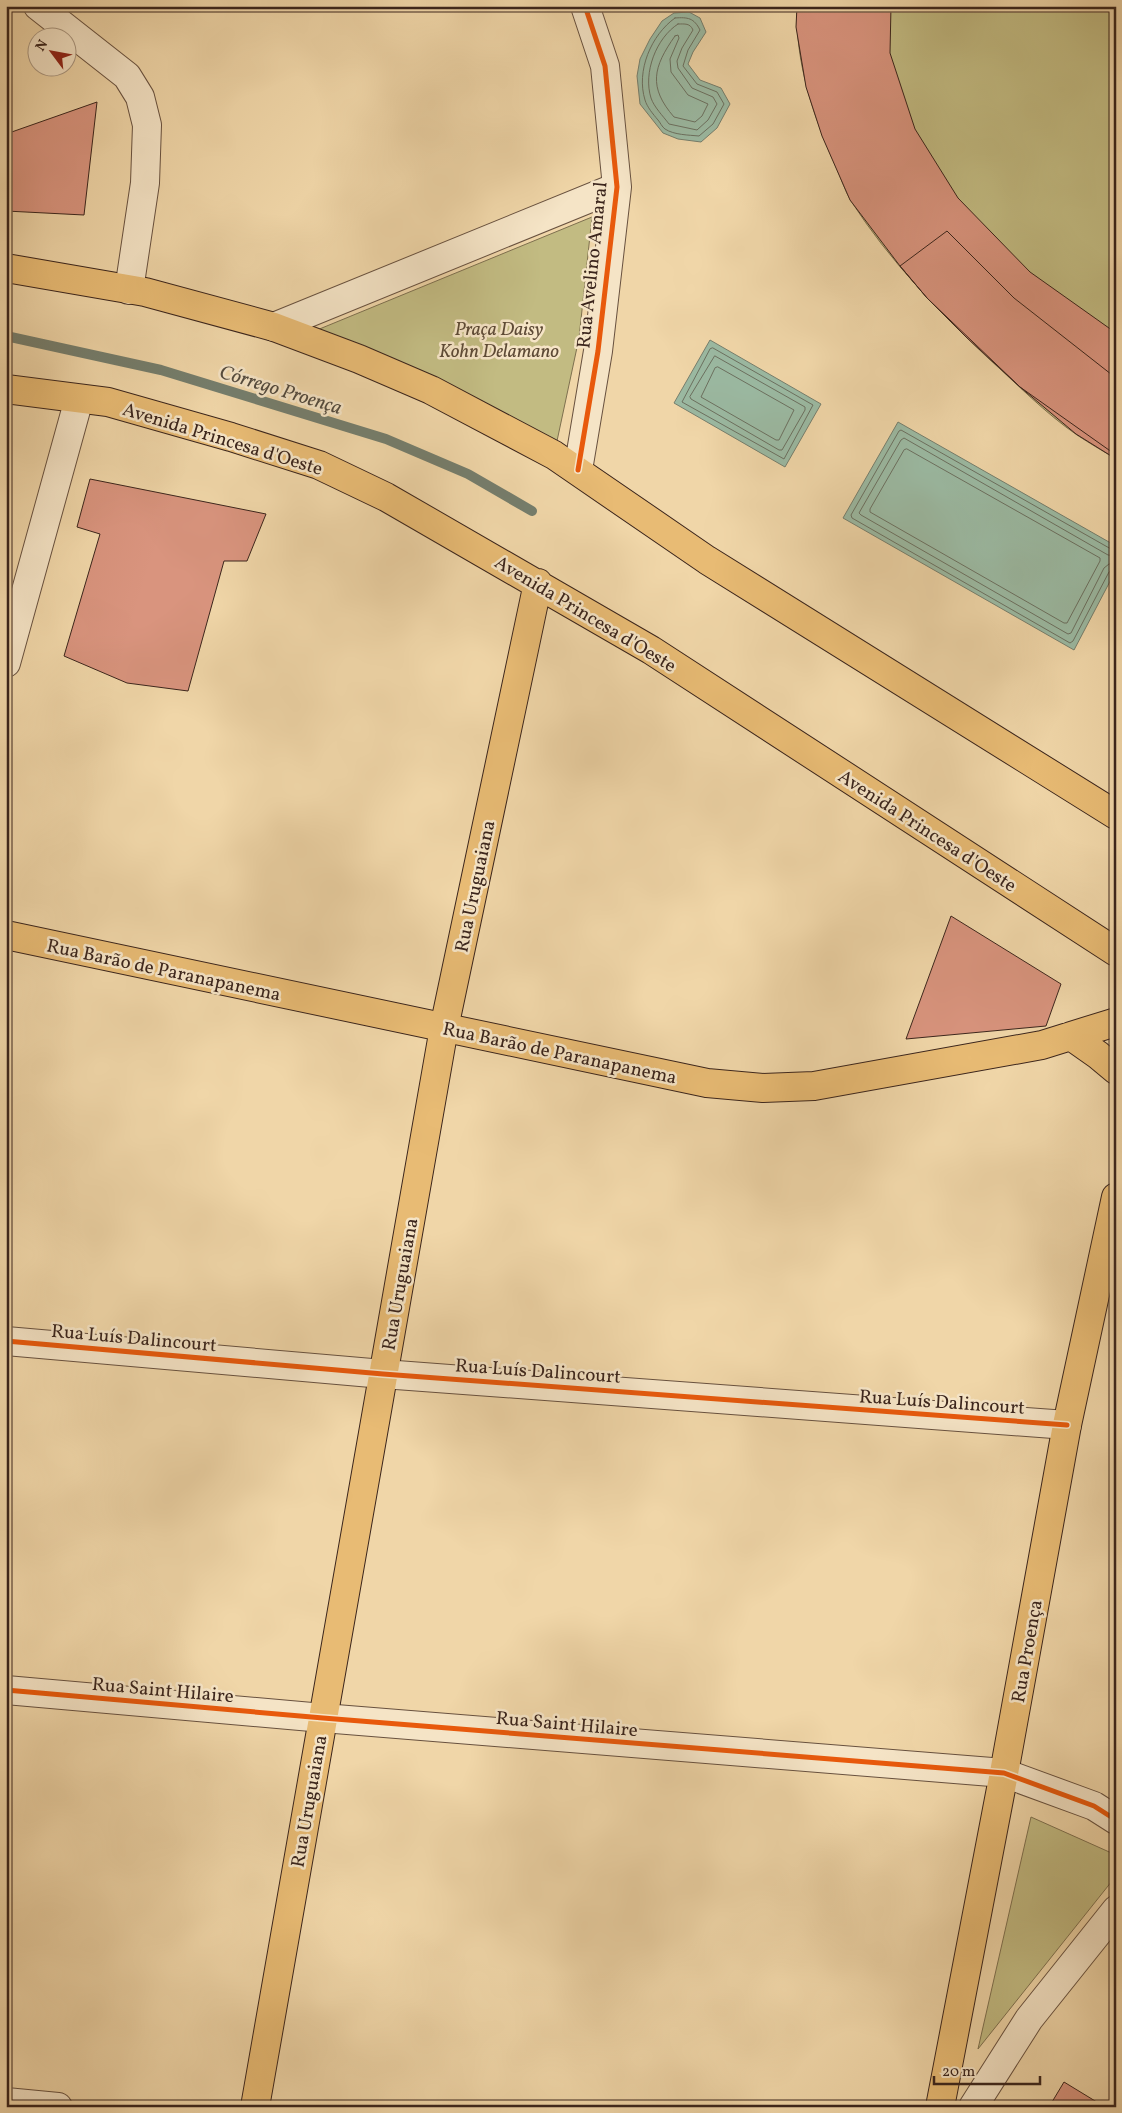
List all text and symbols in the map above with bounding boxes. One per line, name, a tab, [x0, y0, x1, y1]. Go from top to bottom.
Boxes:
north arrow	[28, 28, 78, 78]
text: N	[31, 37, 53, 55]
street label: Rua Avelino Amaral	[571, 180, 615, 350]
park label: Praça Daisy Kohn Delamano	[439, 317, 559, 365]
water label: Córrego Proença	[216, 359, 345, 423]
street label: Avenida Princesa d'Oeste	[119, 397, 326, 483]
street label: Avenida Princesa d'Oeste	[489, 550, 681, 679]
street label: Avenida Princesa d'Oeste	[833, 764, 1021, 899]
street label: Rua Uruguaiana	[449, 818, 503, 955]
street label: Rua Barão de Paranapanema	[44, 933, 283, 1009]
street label: Rua Barão de Paranapanema	[440, 1016, 679, 1092]
street label: Rua Uruguaiana	[377, 1216, 425, 1353]
street label: Rua Luís Dalincourt	[50, 1319, 218, 1359]
street label: Rua Luís Dalincourt	[454, 1353, 622, 1391]
street label: Rua Luís Dalincourt	[858, 1384, 1026, 1422]
street label: Rua Proença	[1006, 1598, 1050, 1705]
street label: Rua Saint Hilaire	[91, 1672, 235, 1710]
street label: Rua Saint Hilaire	[495, 1706, 639, 1744]
street label: Rua Uruguaiana	[286, 1733, 334, 1870]
scale bar	[934, 2053, 1041, 2085]
text: 20 m	[942, 2062, 975, 2083]

